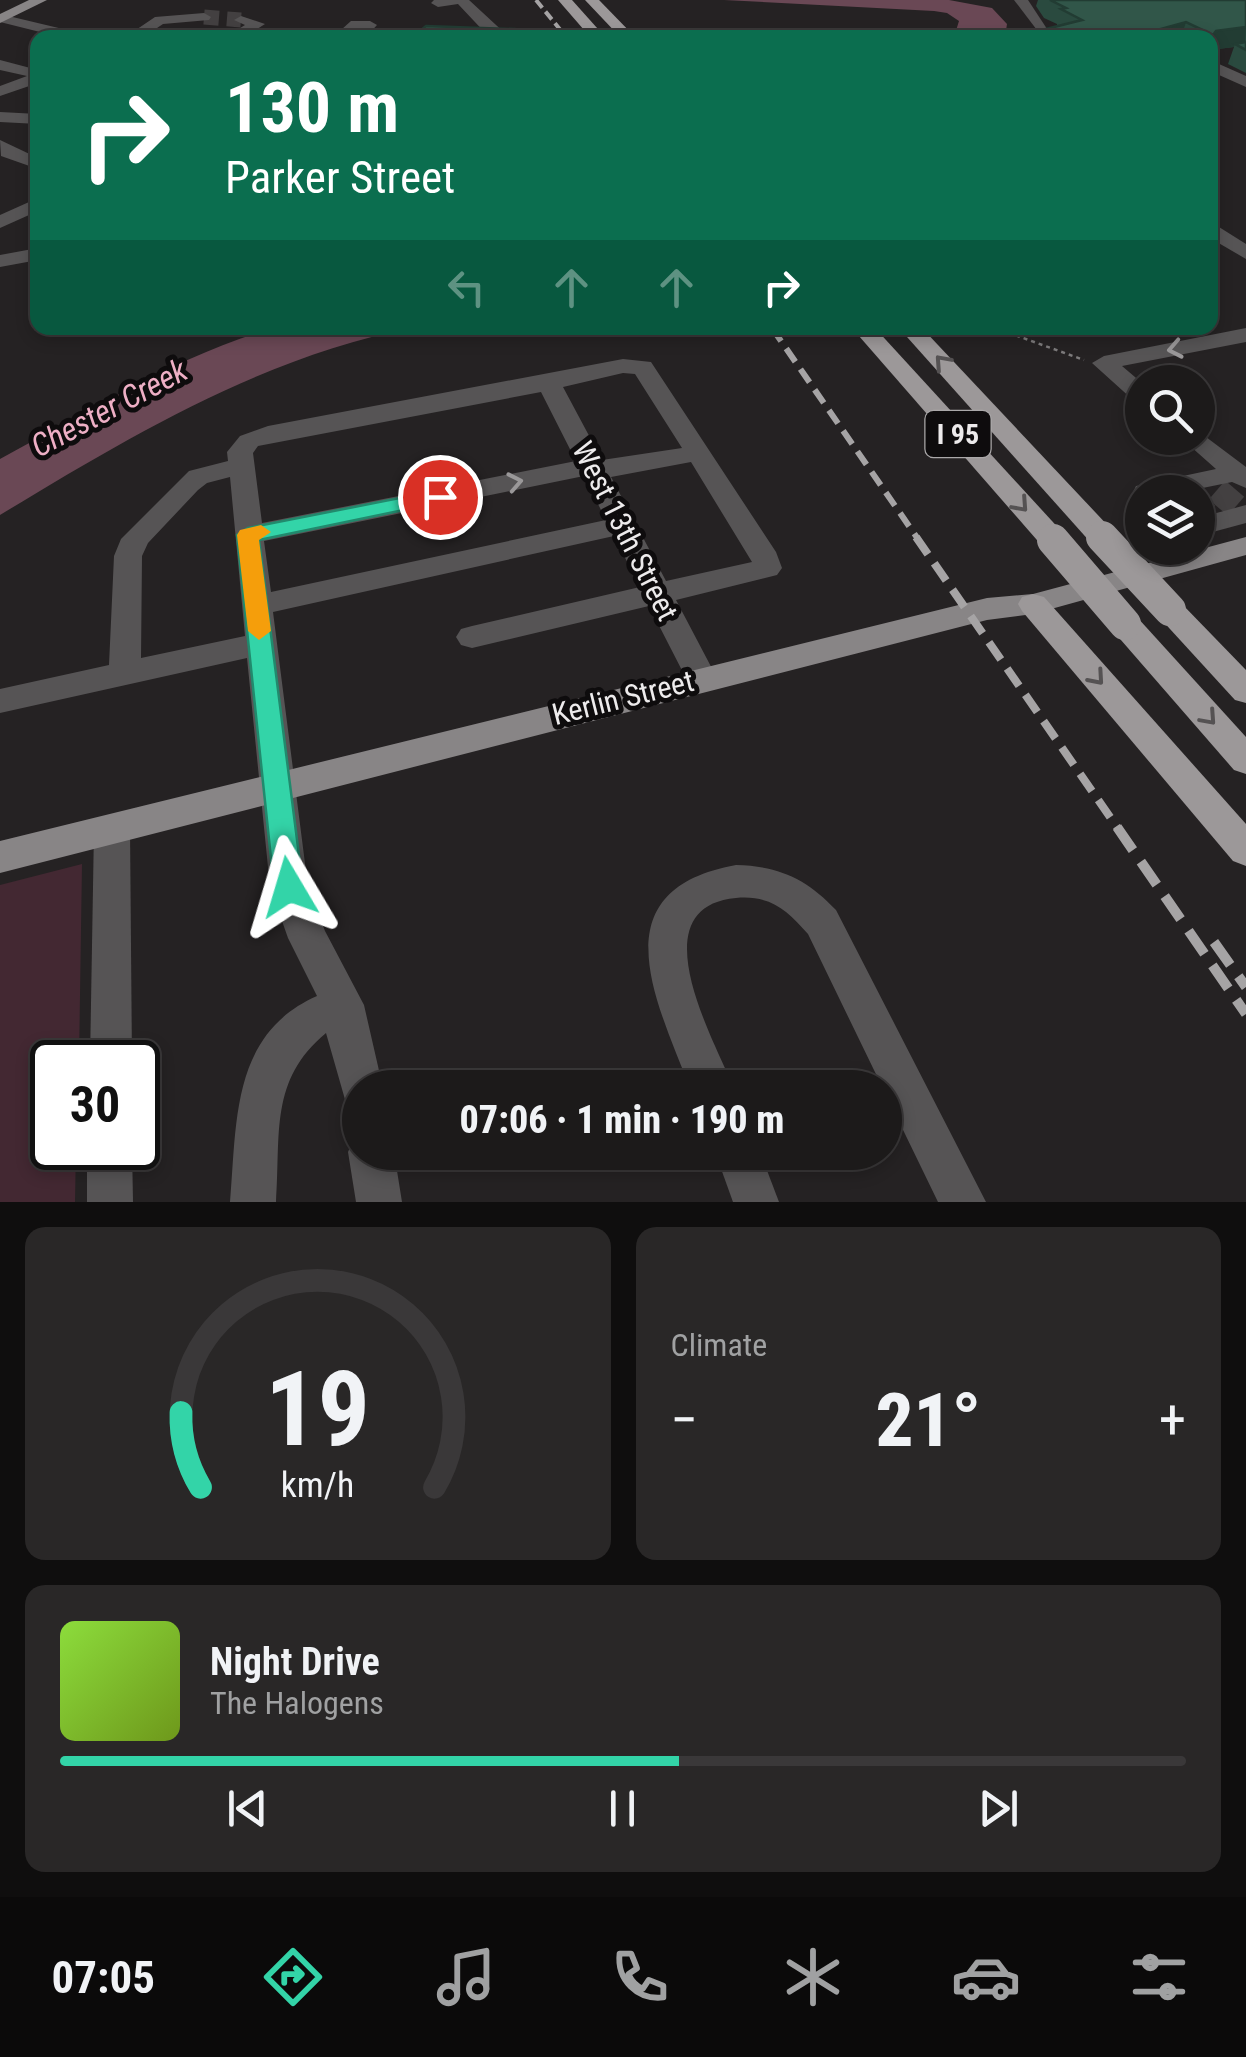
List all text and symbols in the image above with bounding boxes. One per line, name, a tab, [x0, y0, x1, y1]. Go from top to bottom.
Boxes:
text: 130 m	[225, 67, 399, 149]
icon: right	[60, 70, 190, 200]
text: Parker Street	[225, 151, 455, 204]
icon: left	[439, 260, 494, 315]
icon: ahead	[544, 260, 599, 315]
icon: ahead	[649, 260, 704, 315]
icon: right	[754, 260, 809, 315]
one-way arrow	[1167, 337, 1184, 358]
water label: Chester Creek	[24, 350, 195, 465]
one-way arrow	[935, 355, 953, 374]
map controls	[1125, 365, 1215, 565]
button: search	[1125, 365, 1215, 455]
road number: I 95	[926, 411, 990, 457]
street label: West 13th Street	[565, 435, 686, 626]
pin	[398, 455, 483, 540]
icon: arrive	[413, 470, 468, 525]
one-way arrow	[506, 472, 523, 493]
button: layers	[1125, 475, 1215, 565]
one-way arrow	[1009, 493, 1027, 512]
street label: Kerlin Street	[548, 663, 697, 732]
one-way arrow	[1085, 666, 1103, 685]
one-way arrow	[1197, 706, 1215, 725]
position arrow	[237, 835, 341, 939]
speed limit sign: 30	[30, 1040, 160, 1170]
text: 07:06 · 1 min · 190 m	[460, 1098, 784, 1142]
text: Climate	[671, 1326, 767, 1364]
text: 19	[265, 1349, 370, 1470]
text: 21°	[875, 1376, 981, 1464]
text: −	[671, 1388, 698, 1452]
text: +	[1159, 1388, 1186, 1452]
text: km/h	[281, 1464, 355, 1506]
text: Night Drive	[210, 1640, 380, 1684]
text: The Halogens	[210, 1684, 384, 1722]
icon: previous	[220, 1781, 275, 1836]
icon: pause	[595, 1781, 650, 1836]
icon: next	[971, 1781, 1026, 1836]
icon: directions	[258, 1942, 328, 2012]
icon: music	[431, 1942, 501, 2012]
icon: phone	[605, 1942, 675, 2012]
icon: climate	[778, 1942, 848, 2012]
icon: car	[951, 1942, 1021, 2012]
icon: filters	[1124, 1942, 1194, 2012]
text: 07:05	[52, 1951, 155, 2004]

